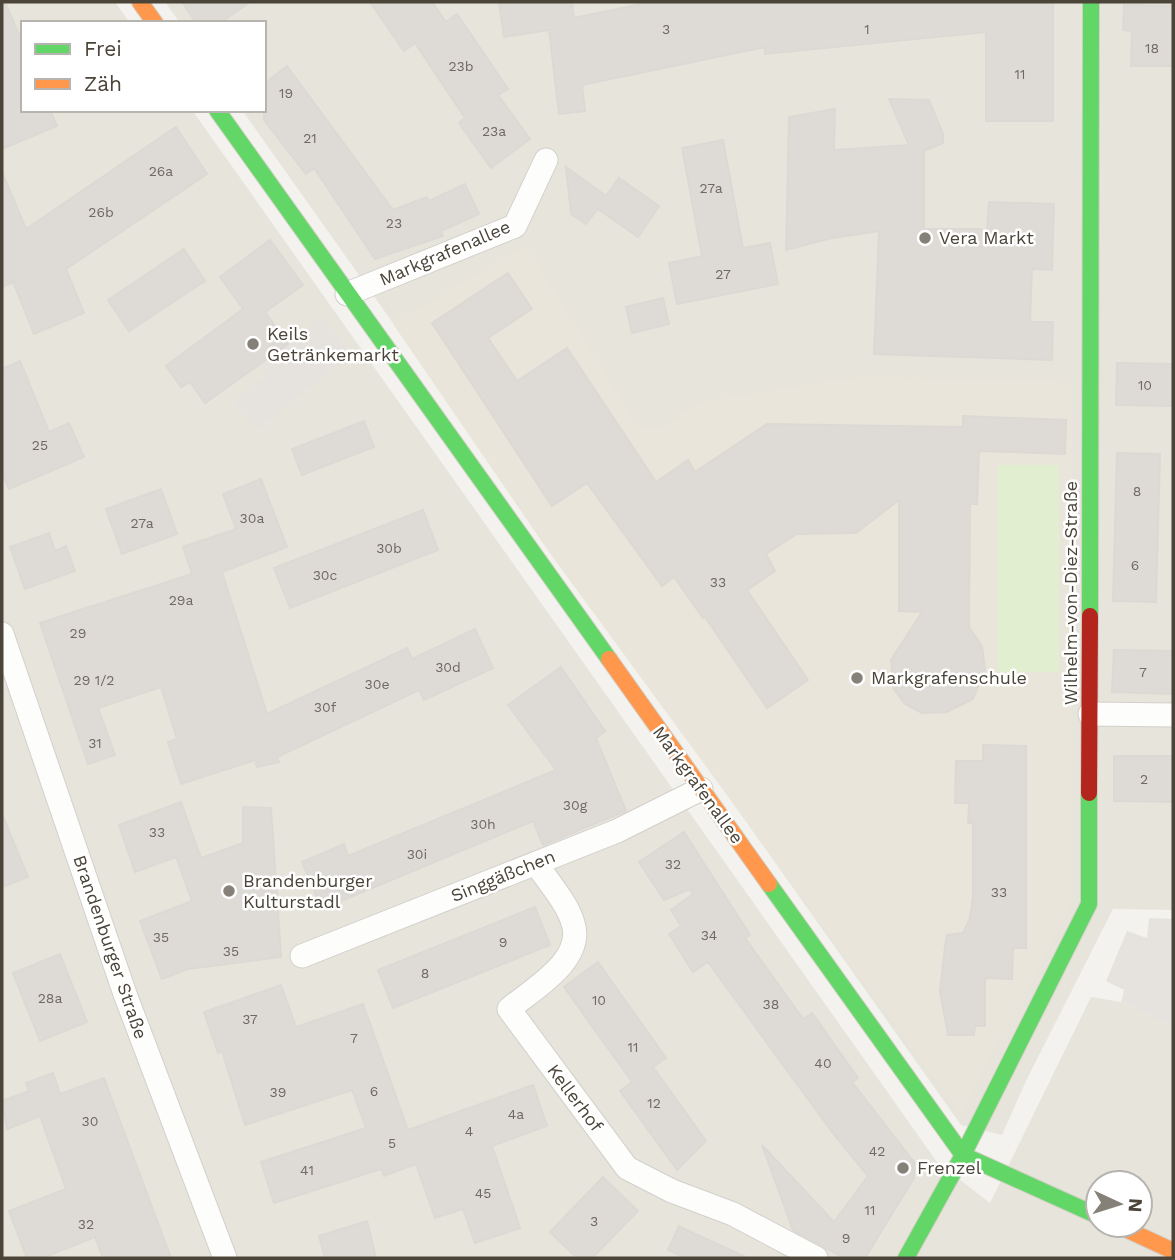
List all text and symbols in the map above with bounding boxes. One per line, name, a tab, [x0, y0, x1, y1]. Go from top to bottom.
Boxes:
legend	[21, 21, 266, 112]
house number: 3	[662, 21, 670, 37]
house number: 1	[864, 21, 870, 37]
text: Frei	[84, 36, 122, 61]
house number: 18	[1145, 40, 1159, 56]
house number: 23b	[448, 58, 474, 74]
house number: 11	[1015, 66, 1025, 82]
text: Zäh	[84, 71, 122, 96]
house number: 19	[279, 85, 293, 101]
house number: 23a	[482, 123, 506, 139]
house number: 21	[303, 130, 317, 146]
house number: 26a	[149, 163, 173, 179]
house number: 27a	[699, 180, 723, 196]
house number: 26b	[88, 204, 114, 220]
house number: 23	[386, 215, 402, 231]
street label: Markgrafenallee	[376, 216, 513, 290]
place label: Vera Markt	[939, 227, 1034, 248]
marker: Vera Markt	[917, 230, 933, 246]
house number: 27	[715, 266, 731, 282]
place label: Keils Getränkemarkt	[267, 323, 399, 365]
marker: Keils Getränkemarkt	[245, 336, 261, 352]
house number: 10	[1138, 377, 1152, 393]
house number: 25	[32, 437, 48, 453]
street label: Wilhelm-von-Diez-Straße	[1060, 481, 1081, 705]
house number: 8	[1133, 483, 1141, 499]
house number: 30a	[240, 510, 264, 526]
house number: 27a	[130, 515, 154, 531]
house number: 30b	[376, 540, 402, 556]
house number: 6	[1131, 557, 1139, 573]
house number: 30c	[313, 567, 338, 583]
house number: 33	[710, 574, 726, 590]
house number: 29a	[169, 592, 193, 608]
house number: 29	[70, 625, 86, 641]
house number: 30d	[435, 659, 461, 675]
house number: 7	[1139, 664, 1147, 680]
place label: Markgrafenschule	[871, 667, 1027, 688]
marker: Markgrafenschule	[849, 670, 865, 686]
house number: 29 1/2	[73, 672, 115, 688]
house number: 30e	[365, 676, 389, 692]
house number: 30f	[314, 699, 337, 715]
street label: Markgrafenallee	[649, 722, 748, 848]
house number: 31	[88, 735, 102, 751]
house number: 2	[1140, 771, 1148, 787]
house number: 30g	[563, 797, 588, 813]
house number: 30h	[470, 816, 496, 832]
house number: 33	[149, 824, 165, 840]
street label: Singgäßchen	[448, 845, 558, 906]
house number: 30i	[407, 846, 427, 862]
street label: Brandenburger Straße	[69, 852, 152, 1042]
house number: 32	[665, 856, 681, 872]
place label: Brandenburger Kulturstadl	[243, 870, 373, 912]
marker: Brandenburger Kulturstadl	[221, 883, 237, 899]
house number: 33	[991, 884, 1007, 900]
house number: 34	[701, 927, 717, 943]
house number: 35	[153, 929, 169, 945]
house number: 9	[499, 934, 507, 950]
house number: 35	[223, 943, 239, 959]
house number: 8	[421, 965, 429, 981]
house number: 28a	[38, 990, 62, 1006]
house number: 10	[592, 992, 606, 1008]
house number: 38	[763, 996, 779, 1012]
house number: 37	[242, 1011, 258, 1027]
house number: 7	[350, 1030, 358, 1046]
house number: 11	[628, 1039, 638, 1055]
house number: 40	[814, 1055, 832, 1071]
street label: Kellerhof	[543, 1060, 608, 1136]
house number: 6	[370, 1083, 378, 1099]
house number: 39	[270, 1084, 286, 1100]
house number: 12	[647, 1095, 661, 1111]
house number: 4a	[508, 1106, 524, 1122]
house number: 30	[82, 1113, 98, 1129]
house number: 4	[465, 1123, 473, 1139]
house number: 5	[388, 1135, 396, 1151]
house number: 42	[869, 1143, 885, 1159]
place label: Frenzel	[917, 1157, 982, 1178]
marker: Frenzel	[895, 1160, 911, 1176]
house number: 41	[300, 1162, 314, 1178]
north arrow	[1084, 1169, 1154, 1239]
house number: 45	[475, 1185, 491, 1201]
text: N	[1123, 1197, 1147, 1213]
house number: 11	[865, 1202, 875, 1218]
house number: 3	[590, 1213, 598, 1229]
house number: 32	[78, 1216, 94, 1232]
house number: 9	[842, 1230, 850, 1246]

